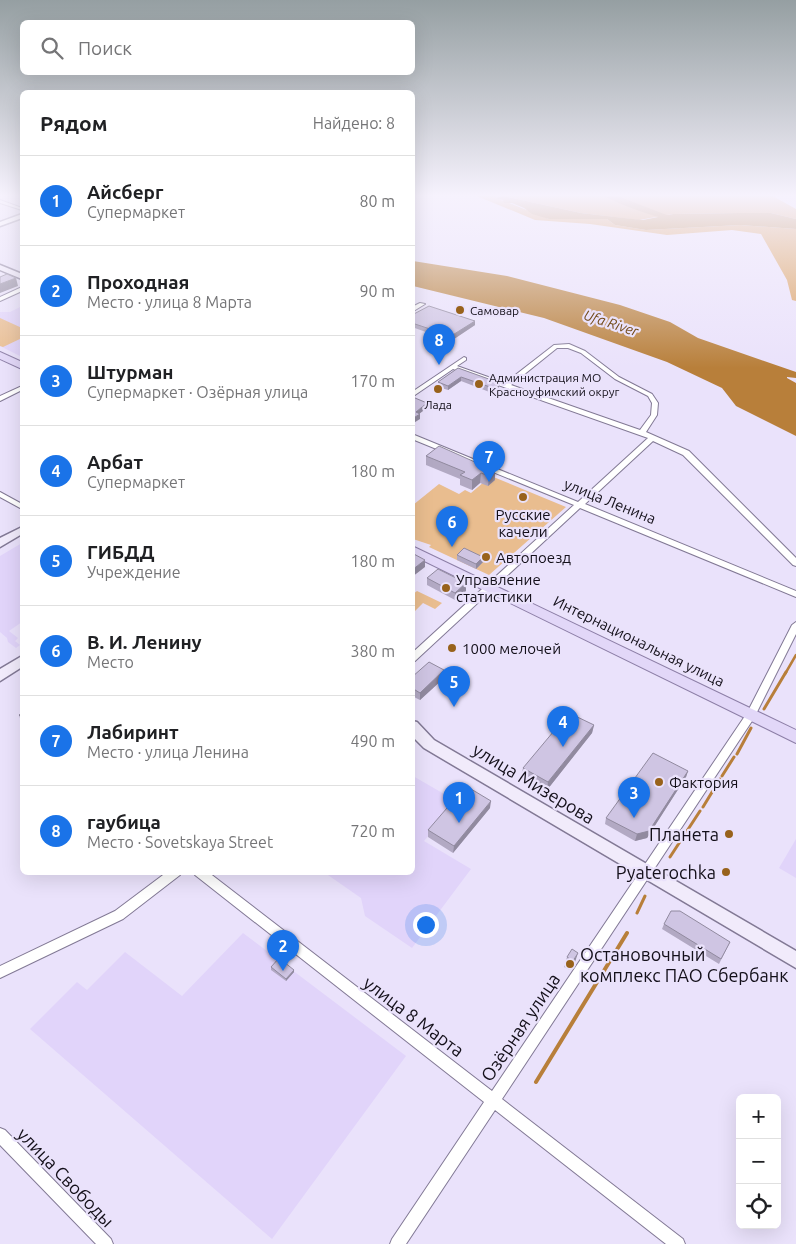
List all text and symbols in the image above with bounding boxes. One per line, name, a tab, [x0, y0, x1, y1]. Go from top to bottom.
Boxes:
search box	[20, 20, 415, 75]
icon: search	[38, 34, 66, 62]
text: Поиск	[78, 37, 132, 59]
text: Рядом	[40, 111, 108, 135]
text: Найдено: 8	[313, 114, 395, 132]
text: Айсберг	[87, 181, 163, 203]
text: 1	[51, 192, 61, 210]
text: 80 m	[359, 192, 395, 210]
text: Супермаркет	[87, 203, 185, 221]
text: Проходная	[87, 271, 189, 293]
text: 2	[51, 282, 61, 300]
text: 90 m	[359, 282, 395, 300]
text: Место · улица 8 Марта	[87, 293, 252, 311]
marker: Самовар	[454, 304, 466, 316]
place label: Самовар	[470, 304, 519, 317]
water label: Ufa River	[582, 307, 641, 340]
pin: 8	[423, 324, 455, 365]
text: Штурман	[87, 361, 173, 383]
place label: Администрация МО Красноуфимский округ	[489, 371, 620, 398]
text: 3	[51, 372, 61, 390]
text: 170 m	[350, 372, 395, 390]
marker: Администрация МО Красноуфимский округ	[473, 378, 485, 390]
text: Супермаркет · Озёрная улица	[87, 383, 308, 401]
marker: Лада	[432, 383, 444, 395]
place label: Лада	[424, 398, 452, 411]
pin: 7	[473, 441, 505, 482]
text: Арбат	[87, 451, 143, 473]
text: 4	[51, 462, 61, 480]
text: 180 m	[350, 462, 395, 480]
text: Супермаркет	[87, 473, 185, 491]
street label: улица Ленина	[562, 475, 658, 527]
marker: Русские качели	[517, 491, 529, 503]
pin: 6	[436, 506, 468, 547]
place label: Русские качели	[495, 506, 551, 540]
text: ГИБДД	[87, 541, 155, 563]
place label: Автопоезд	[496, 549, 571, 566]
marker: Автопоезд	[480, 551, 492, 563]
text: 5	[51, 552, 61, 570]
text: 180 m	[350, 552, 395, 570]
text: Учреждение	[87, 563, 181, 581]
place label: Управление статистики	[456, 571, 541, 605]
marker: Управление статистики	[440, 582, 452, 594]
street label: Интернациональная улица	[551, 592, 727, 690]
text: В. И. Ленину	[87, 631, 202, 653]
place label: 1000 мелочей	[462, 640, 561, 657]
text: 6	[51, 642, 61, 660]
text: 380 m	[350, 642, 395, 660]
marker: 1000 мелочей	[446, 642, 458, 654]
text: Место	[87, 653, 134, 671]
pin: 5	[438, 666, 470, 707]
pin: 4	[547, 706, 579, 747]
text: Лабиринт	[87, 721, 179, 743]
text: 7	[51, 732, 61, 750]
text: 490 m	[350, 732, 395, 750]
street label: улица Мизерова	[469, 739, 599, 827]
text: Место · улица Ленина	[87, 743, 249, 761]
place label: Фактория	[669, 774, 738, 791]
marker: Фактория	[653, 776, 665, 788]
pin: 3	[618, 777, 650, 818]
pin: 1	[443, 782, 475, 823]
text: гаубица	[87, 811, 161, 833]
text: 8	[51, 822, 61, 840]
text: 720 m	[350, 822, 395, 840]
place label: Планета	[649, 824, 719, 844]
marker: Планета	[723, 828, 735, 840]
text: Место · Sovetskaya Street	[87, 833, 273, 851]
place label: Pyaterochka	[616, 862, 716, 882]
marker: Pyaterochka	[720, 866, 732, 878]
your location	[413, 912, 439, 938]
pin: 2	[267, 930, 299, 971]
place label: Остановочный комплекс ПАО Сбербанк	[580, 944, 788, 985]
marker: Остановочный комплекс ПАО Сбербанк	[564, 958, 576, 970]
street label: Озёрная улица	[477, 969, 563, 1085]
street label: улица 8 Марта	[360, 972, 468, 1060]
map controls	[736, 1094, 781, 1229]
button: +	[736, 1094, 781, 1139]
street label: улица Свободы	[14, 1123, 118, 1231]
button: −	[736, 1139, 781, 1184]
button: locate	[736, 1184, 781, 1229]

